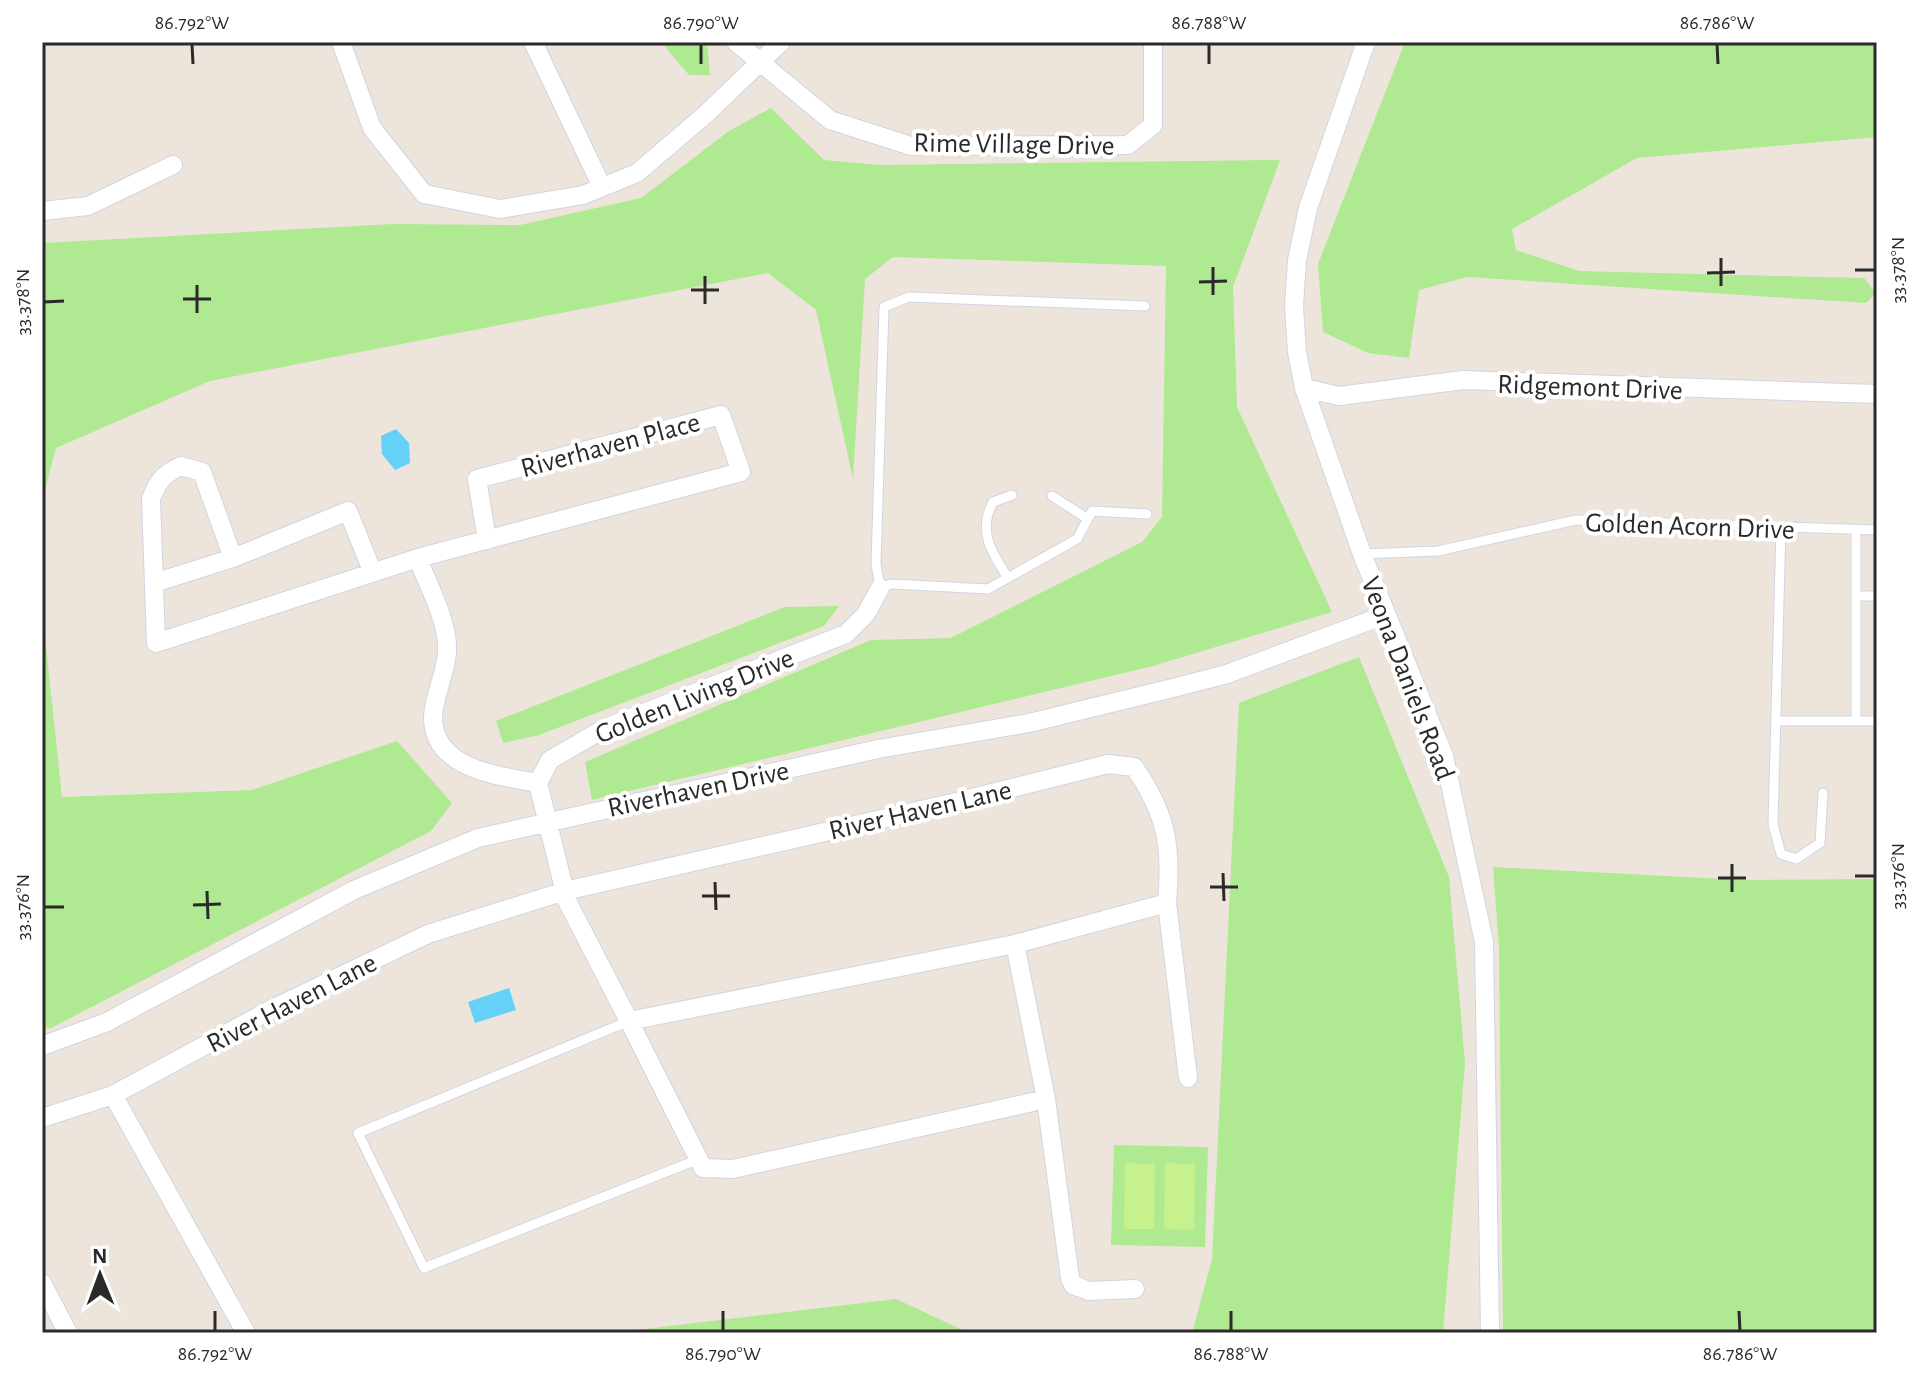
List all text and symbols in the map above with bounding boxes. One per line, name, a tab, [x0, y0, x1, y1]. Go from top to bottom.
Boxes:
text: 86.792°W	[155, 13, 229, 33]
text: 86.790°W	[663, 13, 739, 33]
text: 86.788°W	[1172, 13, 1247, 33]
text: 86.786°W	[1680, 13, 1754, 33]
street label: Rime Village Drive	[913, 129, 1115, 161]
text: 33.378°N	[1888, 237, 1908, 303]
text: 33.378°N	[13, 269, 33, 335]
street label: Ridgemont Drive	[1497, 371, 1683, 405]
street label: Riverhaven Place	[518, 409, 703, 483]
street label: Golden Acorn Drive	[1585, 509, 1795, 545]
street label: Veona Daniels Road	[1355, 573, 1459, 784]
street label: Golden Living Drive	[592, 644, 798, 749]
street label: Riverhaven Drive	[605, 757, 792, 823]
street label: River Haven Lane	[826, 776, 1014, 846]
text: 33.376°N	[1888, 843, 1908, 909]
text: 33.376°N	[13, 874, 33, 940]
street label: River Haven Lane	[202, 949, 381, 1059]
north arrow	[60, 1235, 140, 1315]
text: N	[92, 1245, 108, 1267]
text: 86.792°W	[178, 1344, 252, 1364]
text: 86.790°W	[685, 1344, 761, 1364]
text: 86.788°W	[1194, 1344, 1269, 1364]
text: 86.786°W	[1703, 1344, 1777, 1364]

